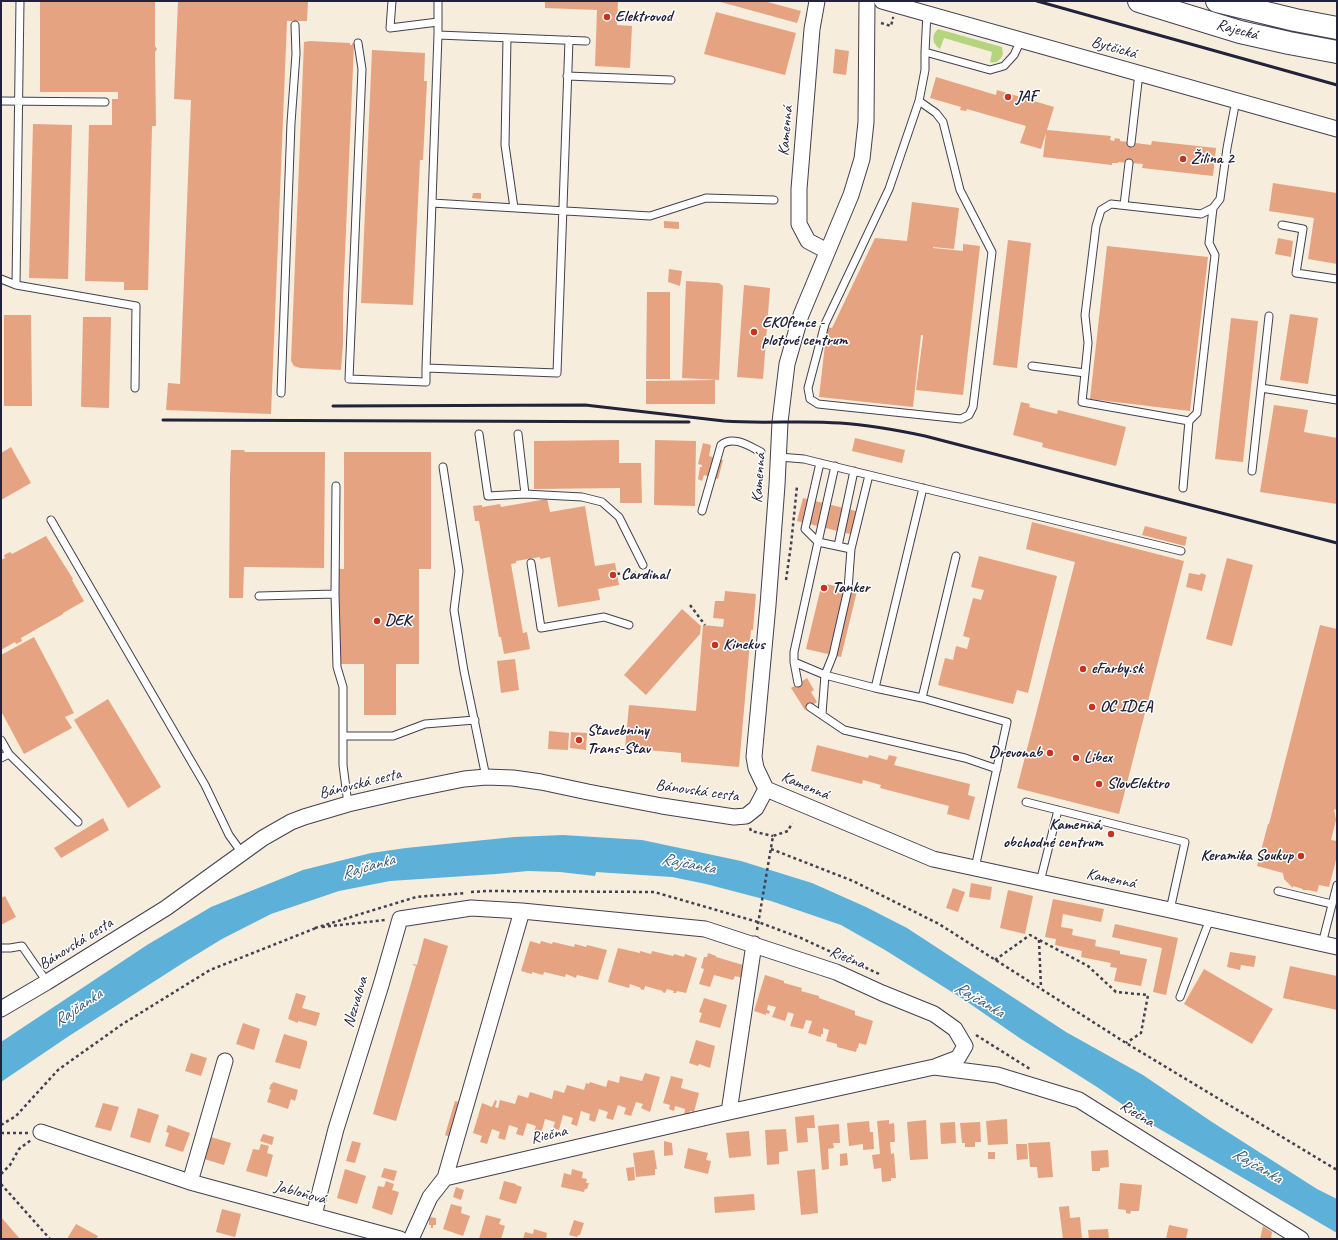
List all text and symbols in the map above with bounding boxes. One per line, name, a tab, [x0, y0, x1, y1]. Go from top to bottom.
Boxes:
place label: Elektrovod	[615, 7, 672, 27]
marker: Elektrovod	[602, 12, 612, 22]
street label: Rajecká	[1214, 15, 1260, 45]
street label: Bytčická	[1089, 32, 1139, 64]
place label: JAF	[1016, 87, 1037, 107]
marker: JAF	[1003, 92, 1013, 102]
street label: Kamenná	[774, 105, 798, 157]
place label: Žilina 2	[1191, 149, 1234, 169]
marker: Žilina 2	[1178, 154, 1188, 164]
place label: EKOfence - plotové centrum	[762, 313, 847, 351]
marker: EKOfence - plotové centrum	[749, 327, 759, 337]
street label: Kamenná	[748, 452, 770, 504]
place label: Cardinal	[621, 565, 668, 585]
marker: Cardinal	[608, 570, 618, 580]
place label: Tanker	[832, 578, 869, 598]
marker: Tanker	[819, 583, 829, 593]
place label: DEK	[385, 611, 411, 631]
marker: DEK	[372, 616, 382, 626]
place label: Kinekus	[723, 635, 765, 655]
marker: Kinekus	[710, 640, 720, 650]
place label: eFarby.sk	[1091, 659, 1143, 679]
marker: eFarby.sk	[1078, 664, 1088, 674]
place label: OC IDEA	[1100, 697, 1153, 717]
marker: OC IDEA	[1087, 702, 1097, 712]
place label: Stavebniny Trans-Stav	[587, 721, 650, 759]
marker: Stavebniny Trans-Stav	[574, 735, 584, 745]
place label: Drevonab	[989, 743, 1042, 763]
marker: Drevonab	[1045, 748, 1055, 758]
place label: Libex	[1084, 748, 1112, 768]
marker: Libex	[1071, 753, 1081, 763]
street label: Bánovská cesta	[317, 765, 403, 803]
street label: Kamenná	[778, 767, 832, 805]
place label: SlovElektro	[1107, 774, 1169, 794]
street label: Bánovská cesta	[654, 776, 740, 806]
marker: SlovElektro	[1094, 779, 1104, 789]
place label: Kamenná, obchodné centrum	[1003, 815, 1103, 853]
marker: Kamenná, obchodné centrum	[1106, 829, 1116, 839]
place label: Keramika Soukup	[1201, 846, 1293, 866]
water label: Rajčanka	[660, 849, 716, 879]
water label: Rajčanka	[339, 850, 397, 884]
marker: Keramika Soukup	[1296, 851, 1306, 861]
street label: Kamenná	[1085, 864, 1137, 894]
street label: Bánovská cesta	[35, 914, 117, 974]
street label: Riečna	[826, 942, 868, 974]
street label: Nezvalova	[339, 974, 373, 1030]
water label: Rajčanka	[951, 977, 1007, 1023]
water label: Rajčanka	[50, 984, 106, 1032]
street label: Riečna	[1116, 1096, 1158, 1132]
street label: Riečna	[529, 1122, 569, 1148]
water label: Rajčanka	[1229, 1143, 1285, 1189]
street label: Jabloňová	[272, 1177, 328, 1209]

